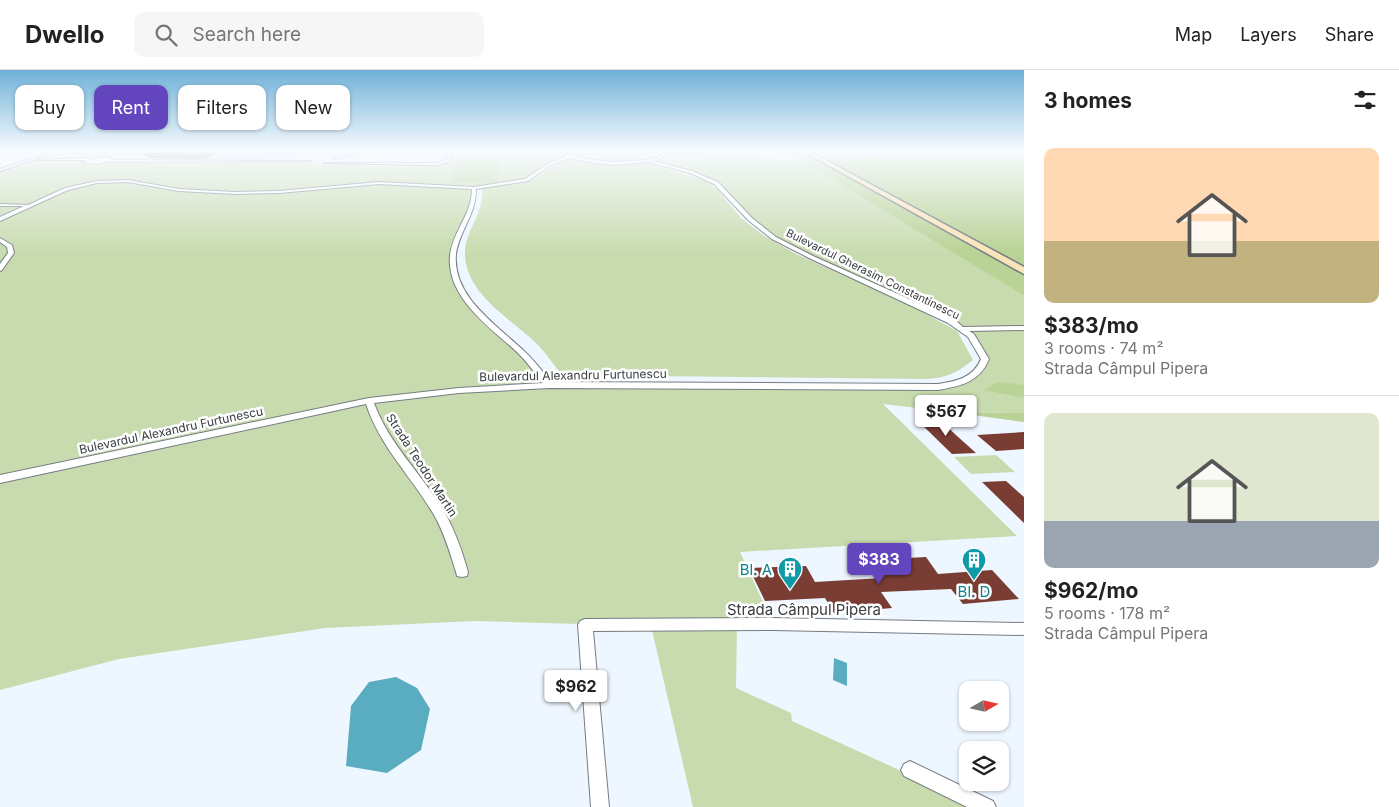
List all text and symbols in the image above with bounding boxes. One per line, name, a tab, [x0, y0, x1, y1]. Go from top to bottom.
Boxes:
search box	[134, 12, 484, 57]
text: Dwello	[25, 20, 104, 49]
icon: search	[152, 21, 180, 49]
text: Search here	[192, 23, 301, 46]
text: Map	[1175, 24, 1212, 45]
text: Layers	[1240, 24, 1297, 45]
text: Share	[1325, 24, 1374, 45]
chip: Buy	[15, 85, 84, 130]
chip: Rent	[94, 85, 168, 130]
chip: Filters	[178, 85, 266, 130]
chip: New	[276, 85, 350, 130]
icon: filters	[1351, 86, 1379, 114]
text: 3 homes	[1044, 88, 1132, 113]
icon: home	[1167, 180, 1257, 270]
street label: Bulevardul Gherasim Constantinescu	[784, 226, 962, 322]
text: $383/mo	[1044, 313, 1139, 338]
text: 3 rooms · 74 m²	[1044, 338, 1163, 358]
text: Strada Câmpul Pipera	[1044, 358, 1208, 378]
street label: Bulevardul Alexandru Furtunescu	[479, 366, 667, 384]
pin: $567	[916, 394, 976, 437]
text: $567	[926, 401, 966, 421]
street label: Bulevardul Alexandru Furtunescu	[78, 403, 264, 457]
street label: Strada Teodor Martin	[383, 411, 461, 519]
icon: home	[1167, 446, 1257, 536]
pin: $383	[849, 542, 909, 585]
building icon: Bl. D	[961, 547, 987, 581]
text: $383	[858, 549, 900, 569]
building icon: Bl. A	[777, 556, 803, 590]
place label: Bl. A	[740, 560, 772, 579]
text: $962/mo	[1044, 578, 1138, 603]
place label: Bl. D	[958, 582, 990, 601]
street label: Strada Câmpul Pipera	[727, 600, 881, 619]
text: 5 rooms · 178 m²	[1044, 603, 1170, 623]
text: Strada Câmpul Pipera	[1044, 623, 1208, 643]
pin: $962	[546, 670, 606, 712]
text: $962	[555, 676, 597, 696]
north arrow	[959, 681, 1009, 731]
map controls	[959, 681, 1009, 791]
button: layers	[959, 741, 1009, 791]

